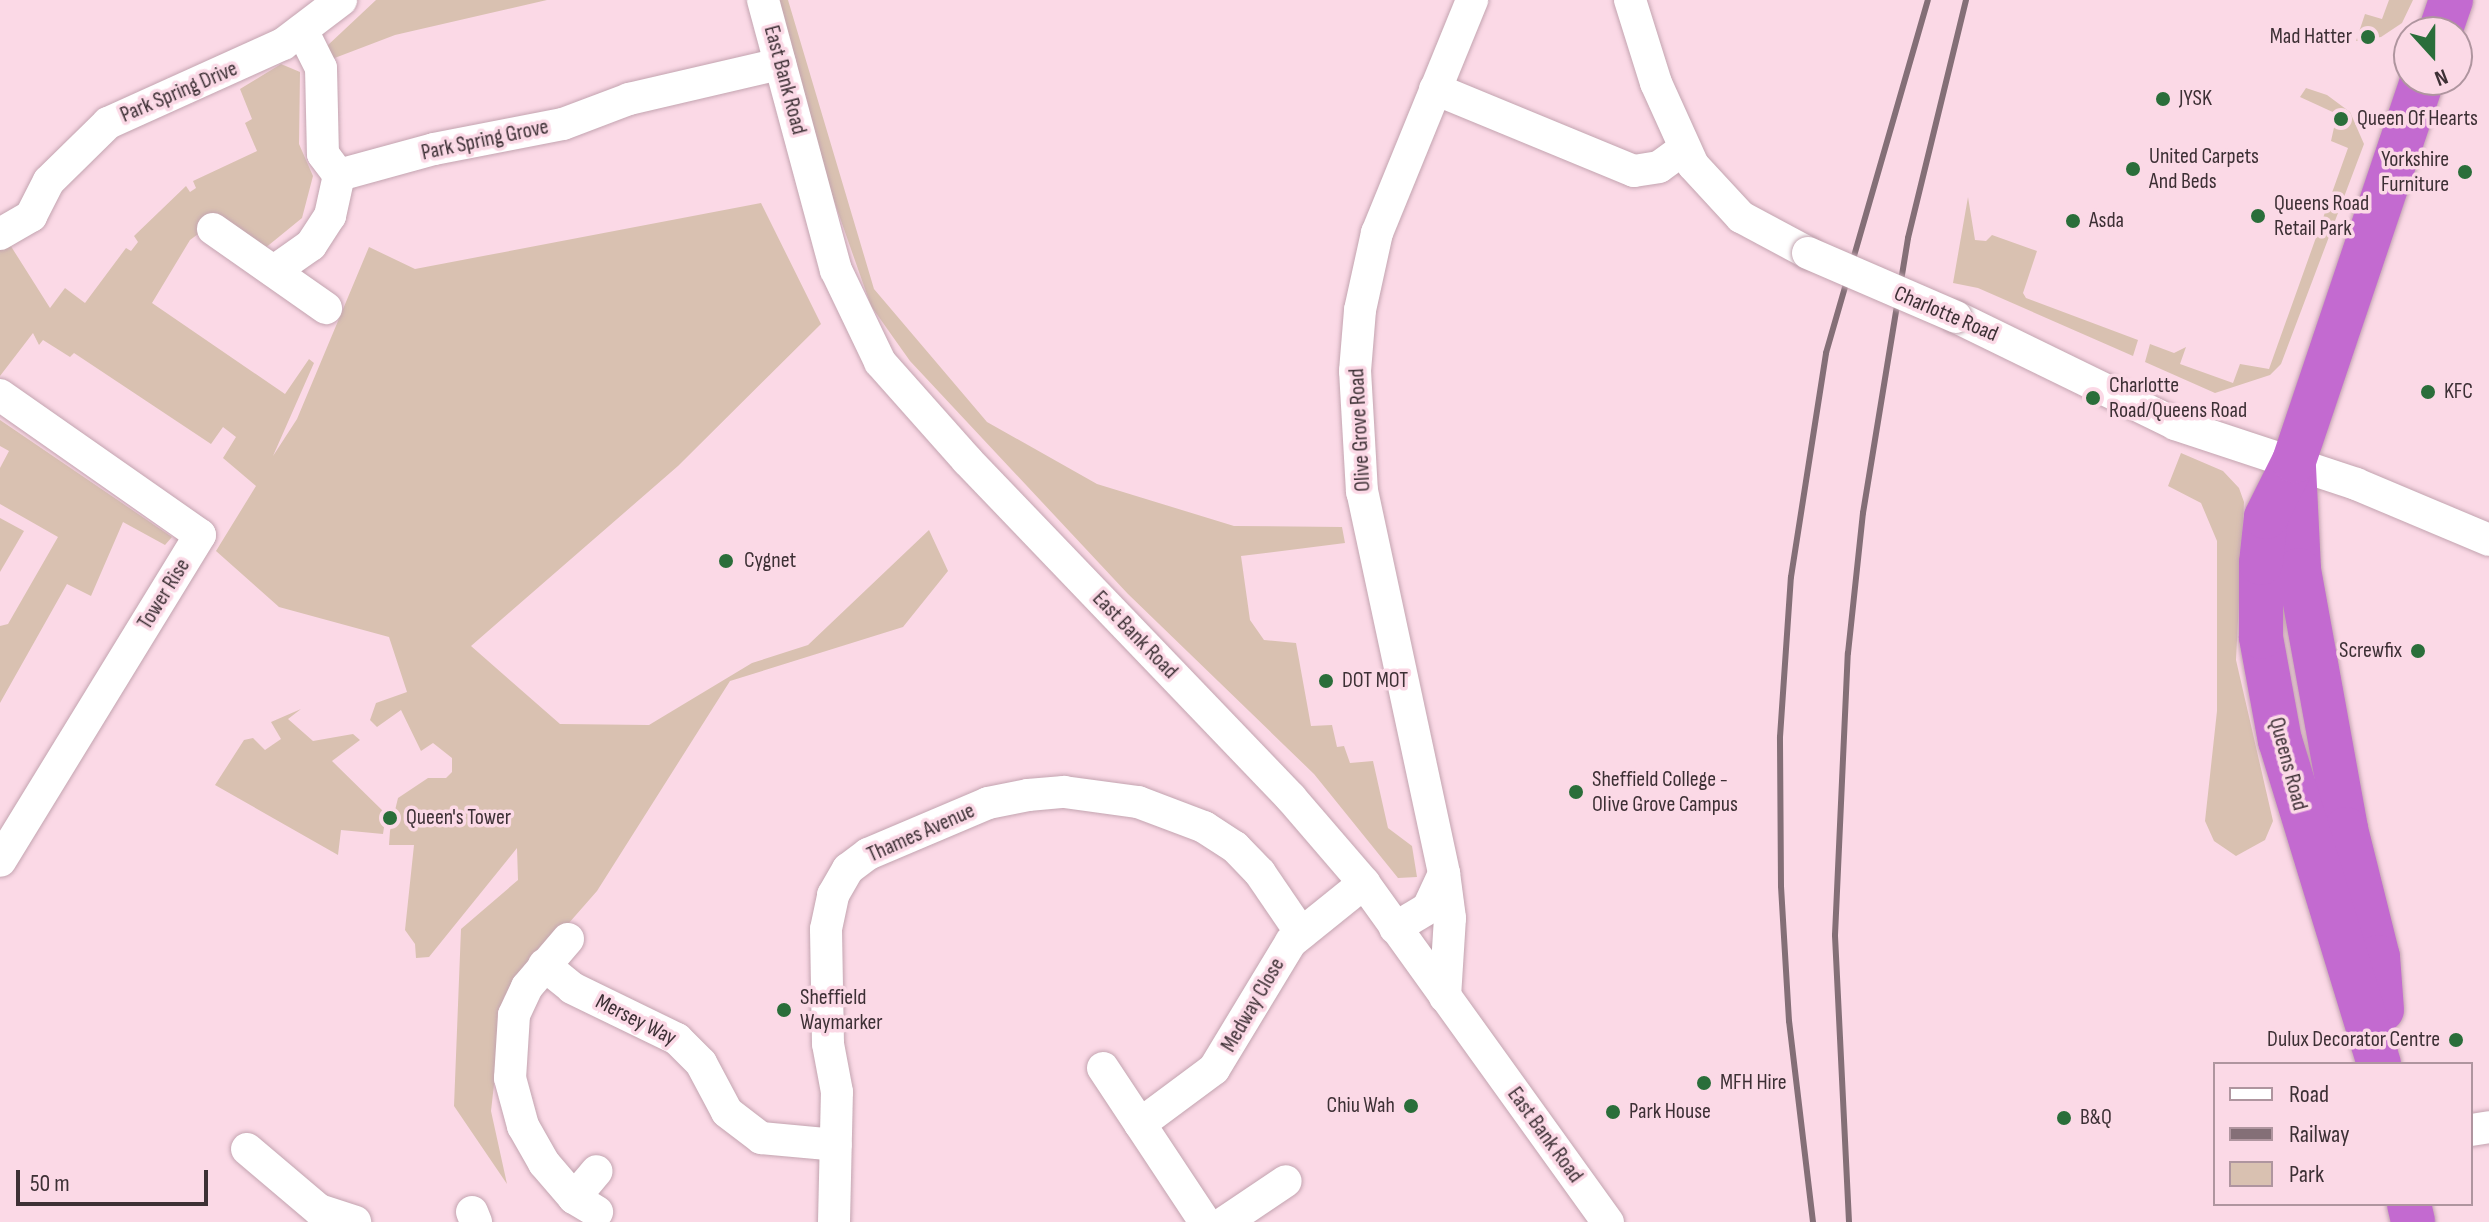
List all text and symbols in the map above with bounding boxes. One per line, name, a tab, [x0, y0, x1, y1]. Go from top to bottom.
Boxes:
north arrow	[2393, 16, 2473, 96]
street label: East Bank Road	[758, 23, 812, 137]
place label: Mad Hatter	[2270, 24, 2352, 50]
marker: Mad Hatter	[2359, 28, 2377, 46]
street label: Park Spring Drive	[116, 55, 242, 129]
text: N	[2431, 62, 2451, 92]
place label: JYSK	[2179, 86, 2212, 112]
marker: JYSK	[2154, 90, 2172, 108]
place label: Queen Of Hearts	[2357, 106, 2478, 132]
marker: Queen Of Hearts	[2332, 110, 2350, 128]
street label: Park Spring Grove	[419, 114, 551, 166]
place label: United Carpets And Beds	[2149, 143, 2259, 194]
place label: Yorkshire Furniture	[2381, 146, 2449, 198]
marker: United Carpets And Beds	[2124, 160, 2142, 178]
marker: Yorkshire Furniture	[2456, 163, 2474, 181]
place label: Queens Road Retail Park	[2274, 190, 2369, 242]
marker: Queens Road Retail Park	[2249, 207, 2267, 225]
place label: Asda	[2089, 208, 2124, 234]
marker: Asda	[2064, 212, 2082, 230]
street label: Charlotte Road	[1890, 280, 2002, 348]
street label: Olive Grove Road	[1344, 368, 1376, 492]
place label: Charlotte Road/Queens Road	[2109, 372, 2247, 424]
place label: KFC	[2444, 379, 2473, 405]
marker: KFC	[2419, 383, 2437, 401]
marker: Charlotte Road/Queens Road	[2084, 389, 2102, 407]
place label: Cygnet	[744, 548, 796, 574]
marker: Cygnet	[715, 550, 737, 572]
street label: Tower Rise	[132, 554, 196, 634]
street label: East Bank Road	[1087, 586, 1183, 684]
place label: Screwfix	[2339, 638, 2402, 664]
marker: Screwfix	[2409, 642, 2427, 660]
place label: DOT MOT	[1342, 668, 1408, 694]
marker: DOT MOT	[1317, 672, 1335, 690]
street label: Queens Road	[2263, 715, 2313, 813]
place label: Sheffield College - Olive Grove Campus	[1592, 766, 1738, 818]
marker: Sheffield College - Olive Grove Campus	[1567, 783, 1585, 801]
street label: Thames Avenue	[863, 798, 979, 868]
place label: Queen's Tower	[406, 805, 511, 831]
marker: Queen's Tower	[381, 809, 399, 827]
street label: Medway Close	[1216, 953, 1290, 1057]
place label: Sheffield Waymarker	[800, 984, 883, 1036]
street label: Mersey Way	[591, 988, 681, 1052]
marker: Sheffield Waymarker	[775, 1001, 793, 1019]
place label: Dulux Decorator Centre	[2267, 1027, 2440, 1053]
marker: Dulux Decorator Centre	[2447, 1031, 2465, 1049]
legend	[2213, 1062, 2473, 1206]
place label: MFH Hire	[1720, 1070, 1786, 1096]
marker: MFH Hire	[1695, 1074, 1713, 1092]
text: Road	[2289, 1080, 2329, 1109]
street label: East Bank Road	[1502, 1082, 1588, 1188]
place label: Chiu Wah	[1327, 1093, 1395, 1119]
marker: Chiu Wah	[1402, 1097, 1420, 1115]
place label: Park House	[1629, 1099, 1711, 1125]
marker: Park House	[1604, 1103, 1622, 1121]
place label: B&Q	[2080, 1105, 2112, 1131]
marker: B&Q	[2055, 1109, 2073, 1127]
text: Railway	[2289, 1120, 2349, 1149]
scale bar	[20, 1154, 212, 1204]
text: Park	[2289, 1160, 2324, 1189]
text: 50 m	[30, 1169, 70, 1198]

